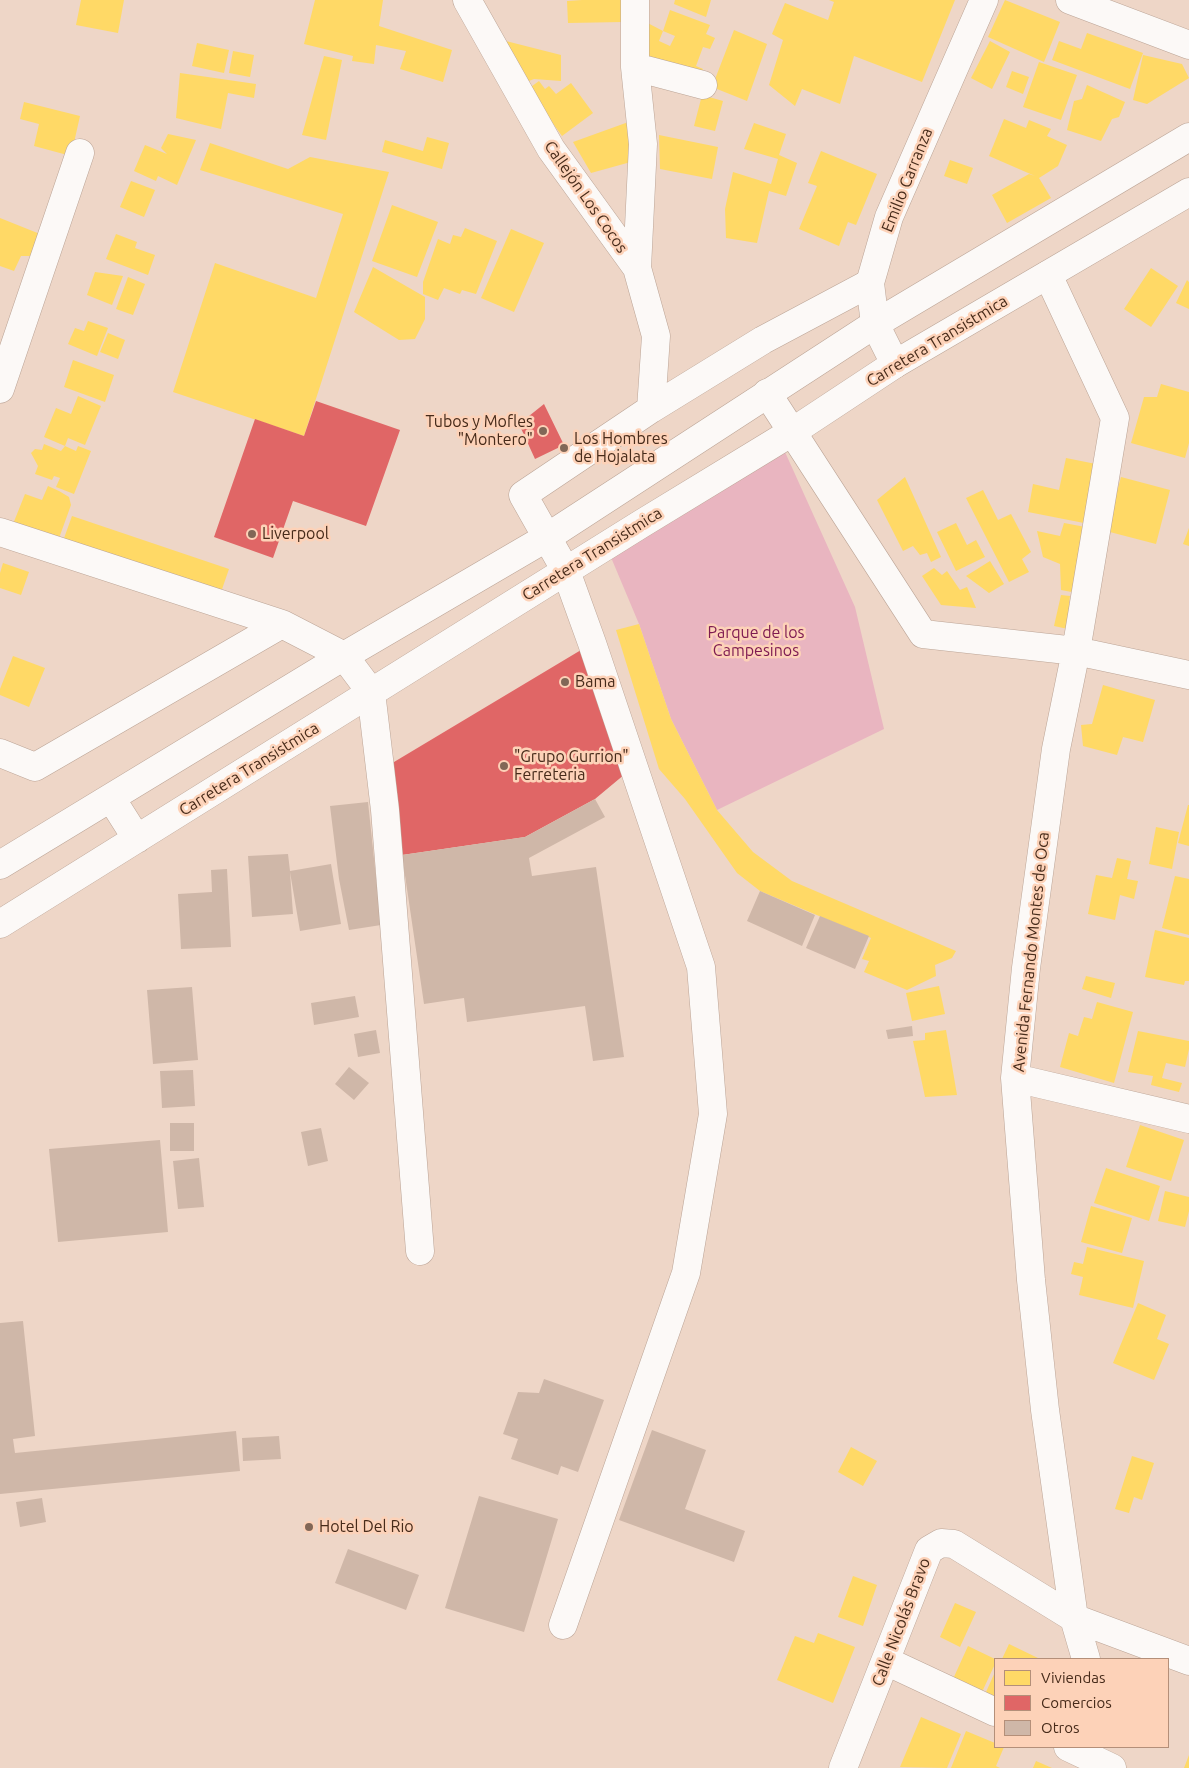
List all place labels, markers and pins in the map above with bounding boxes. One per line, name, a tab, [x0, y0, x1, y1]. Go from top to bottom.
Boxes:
place label: Tubos y Mofles "Montero"	[425, 412, 533, 450]
marker: Tubos y Mofles "Montero"	[537, 425, 549, 437]
place label: Los Hombres de Hojalata	[574, 429, 668, 467]
marker: Los Hombres de Hojalata	[558, 442, 570, 454]
place label: Liverpool	[262, 524, 329, 544]
marker: Liverpool	[246, 528, 258, 540]
place label: Bama	[575, 672, 615, 692]
marker: Bama	[559, 676, 571, 688]
place label: "Grupo Gurrion" Ferreteria	[514, 747, 629, 785]
marker: "Grupo Gurrion" Ferreteria	[498, 760, 510, 772]
place label: Hotel Del Rio	[319, 1517, 414, 1537]
marker: Hotel Del Rio	[303, 1521, 315, 1533]

